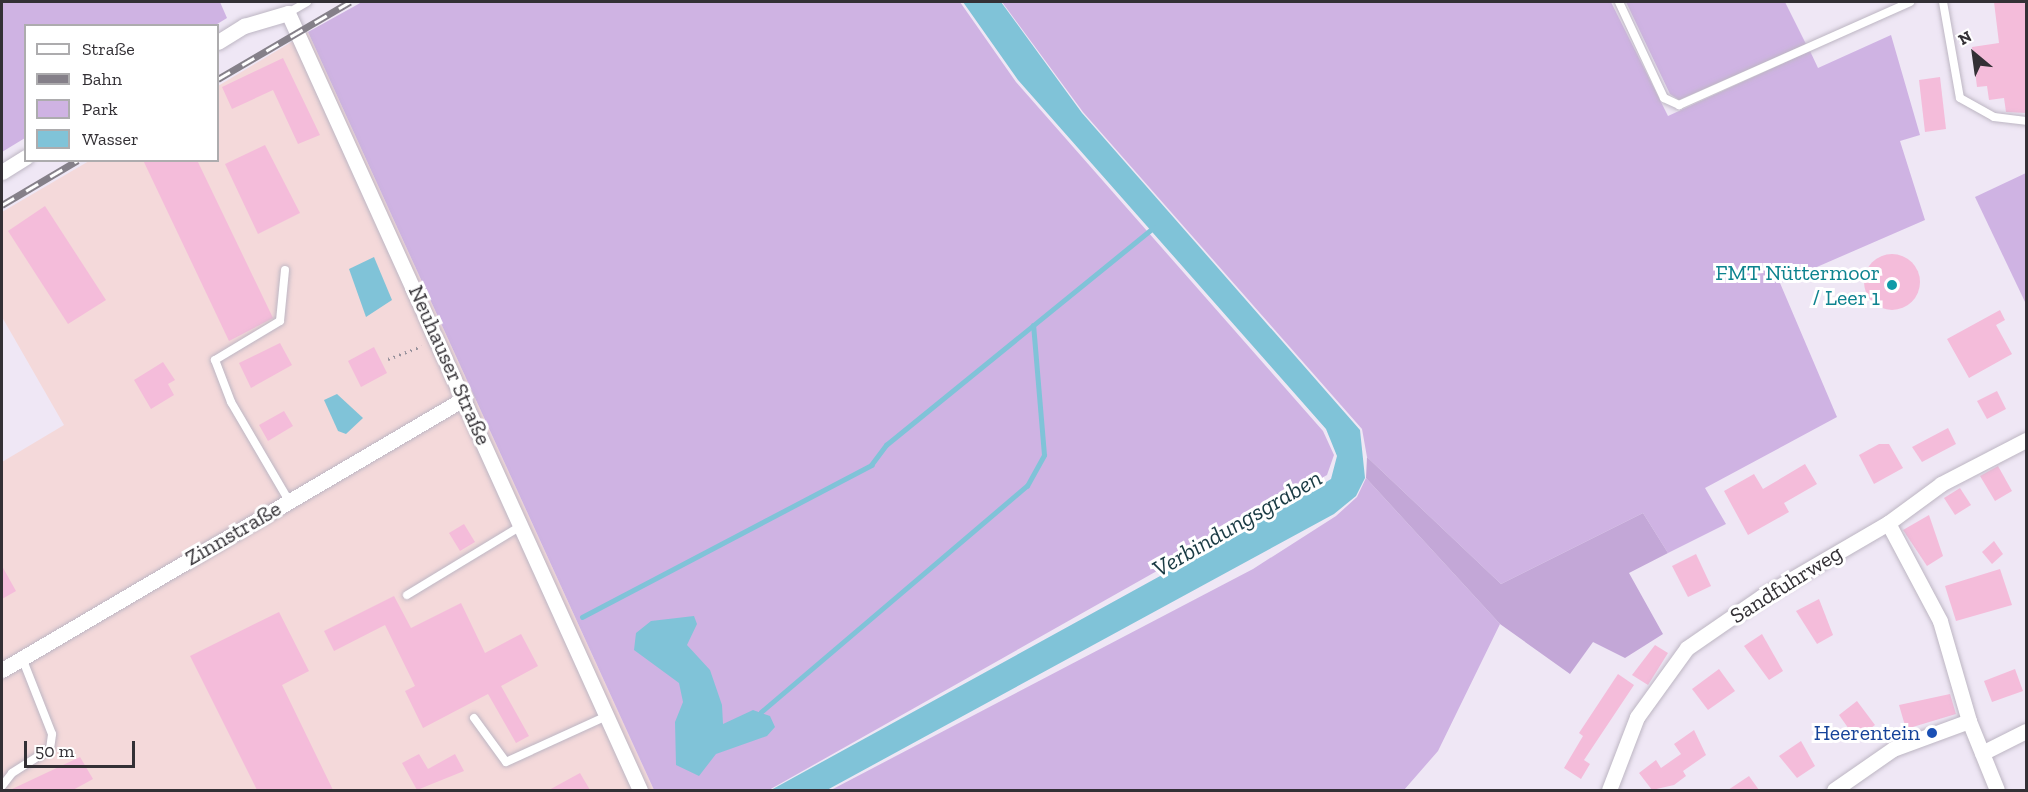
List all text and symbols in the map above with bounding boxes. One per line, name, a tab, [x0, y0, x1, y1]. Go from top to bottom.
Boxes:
legend	[24, 24, 219, 162]
north arrow	[1944, 24, 2004, 84]
text: N	[1955, 27, 1975, 49]
text: Straße	[82, 38, 135, 60]
text: Bahn	[82, 68, 122, 90]
text: Park	[82, 98, 118, 120]
text: Wasser	[82, 128, 139, 150]
place label: FMT Nüttermoor / Leer 1	[1715, 259, 1880, 310]
marker: FMT Nüttermoor / Leer 1	[1885, 278, 1899, 292]
street label: Neuhauser Straße	[403, 281, 497, 449]
water label: Verbindungsgraben	[1147, 463, 1327, 583]
street label: Zinnstraße	[180, 495, 286, 571]
street label: Sandfuhrweg	[1725, 539, 1847, 629]
place label: Heerentein	[1814, 720, 1920, 746]
marker: Heerentein	[1925, 726, 1939, 740]
scale bar	[27, 729, 138, 767]
text: 50 m	[35, 740, 74, 762]

